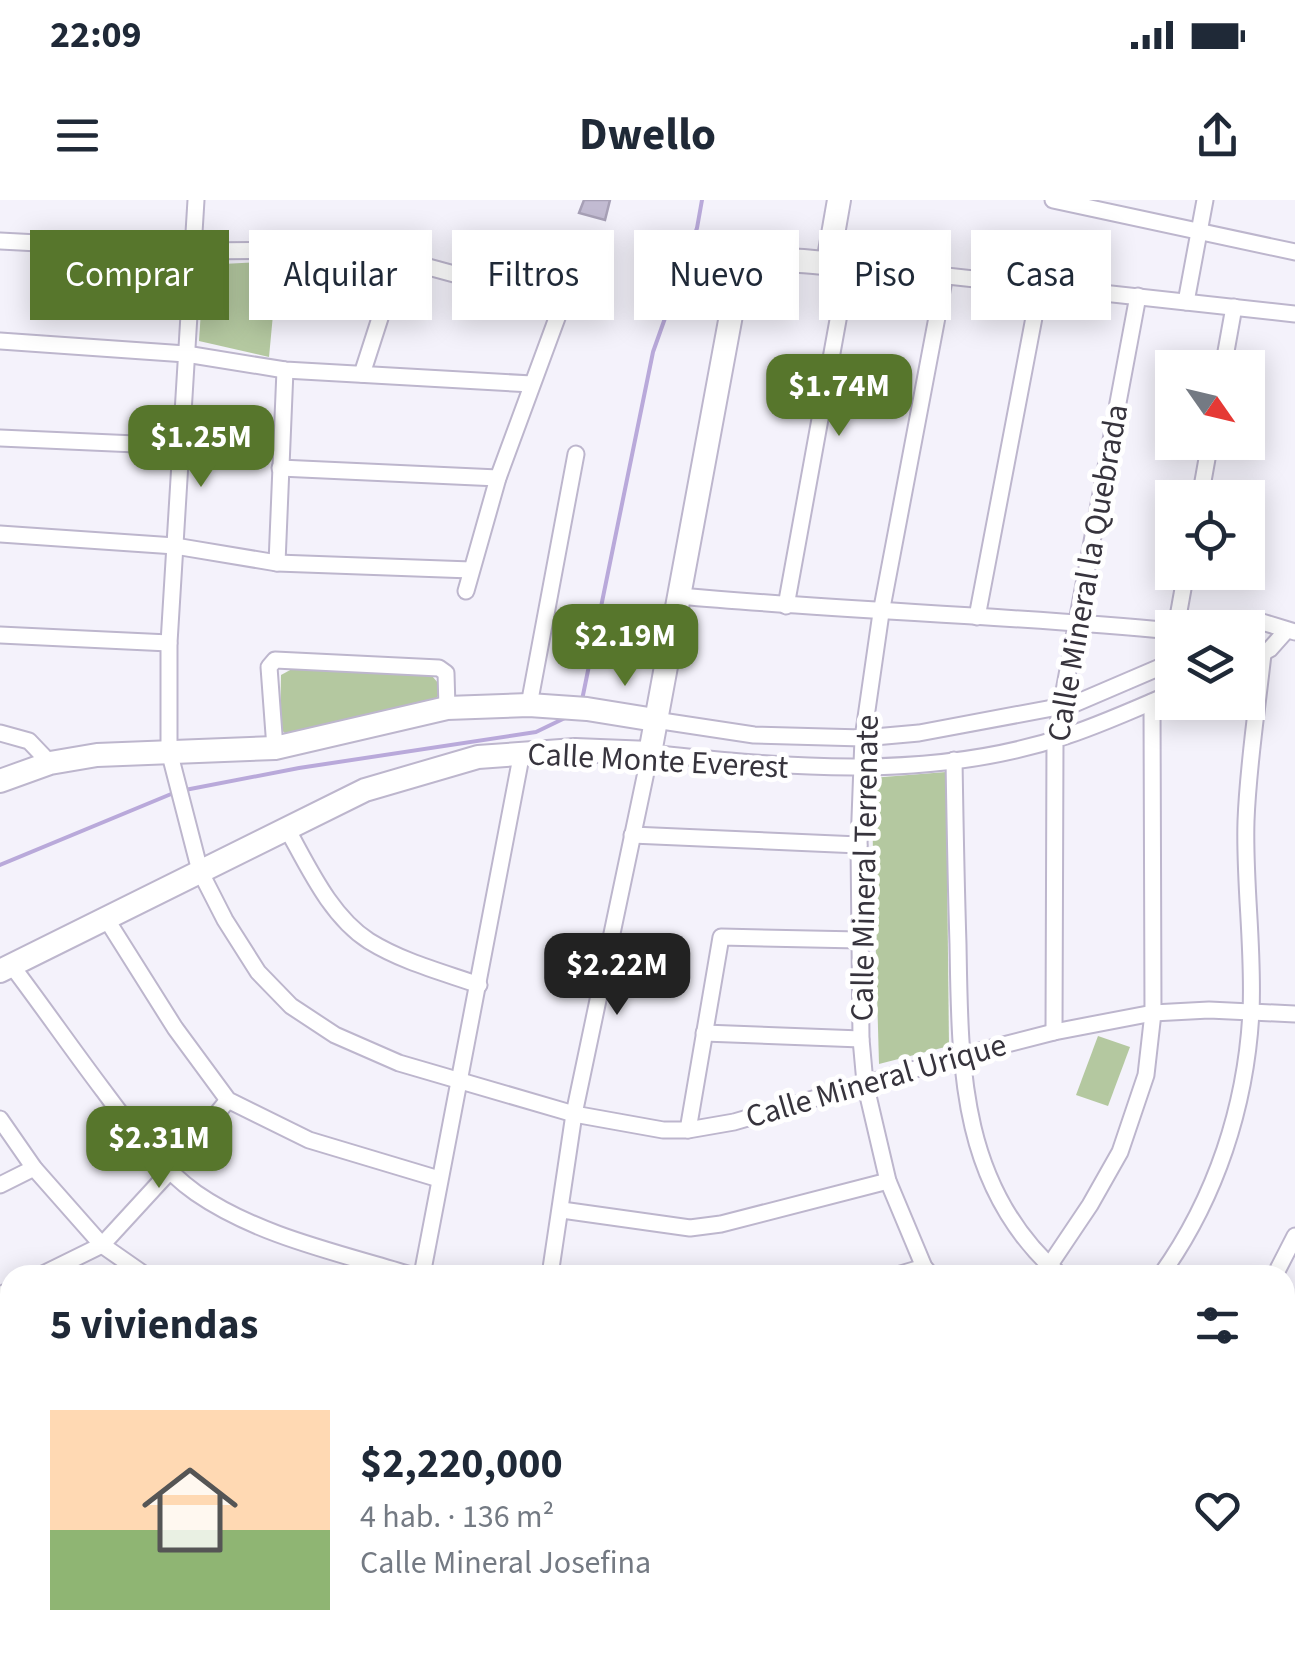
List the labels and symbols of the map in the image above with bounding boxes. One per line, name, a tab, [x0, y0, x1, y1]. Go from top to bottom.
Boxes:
north arrow	[1155, 350, 1265, 460]
pin: $1.74M	[758, 354, 920, 439]
street label: Calle Mineral la Quebrada	[1036, 401, 1140, 745]
pin: $1.25M	[120, 405, 282, 490]
pin: $2.19M	[544, 604, 706, 689]
street label: Calle Mineral Terrenate	[839, 714, 891, 1022]
street label: Calle Monte Everest	[526, 731, 790, 791]
pin: $2.22M	[536, 933, 698, 1018]
street label: Calle Mineral Urique	[740, 1022, 1012, 1140]
pin: $2.31M	[78, 1106, 240, 1191]

